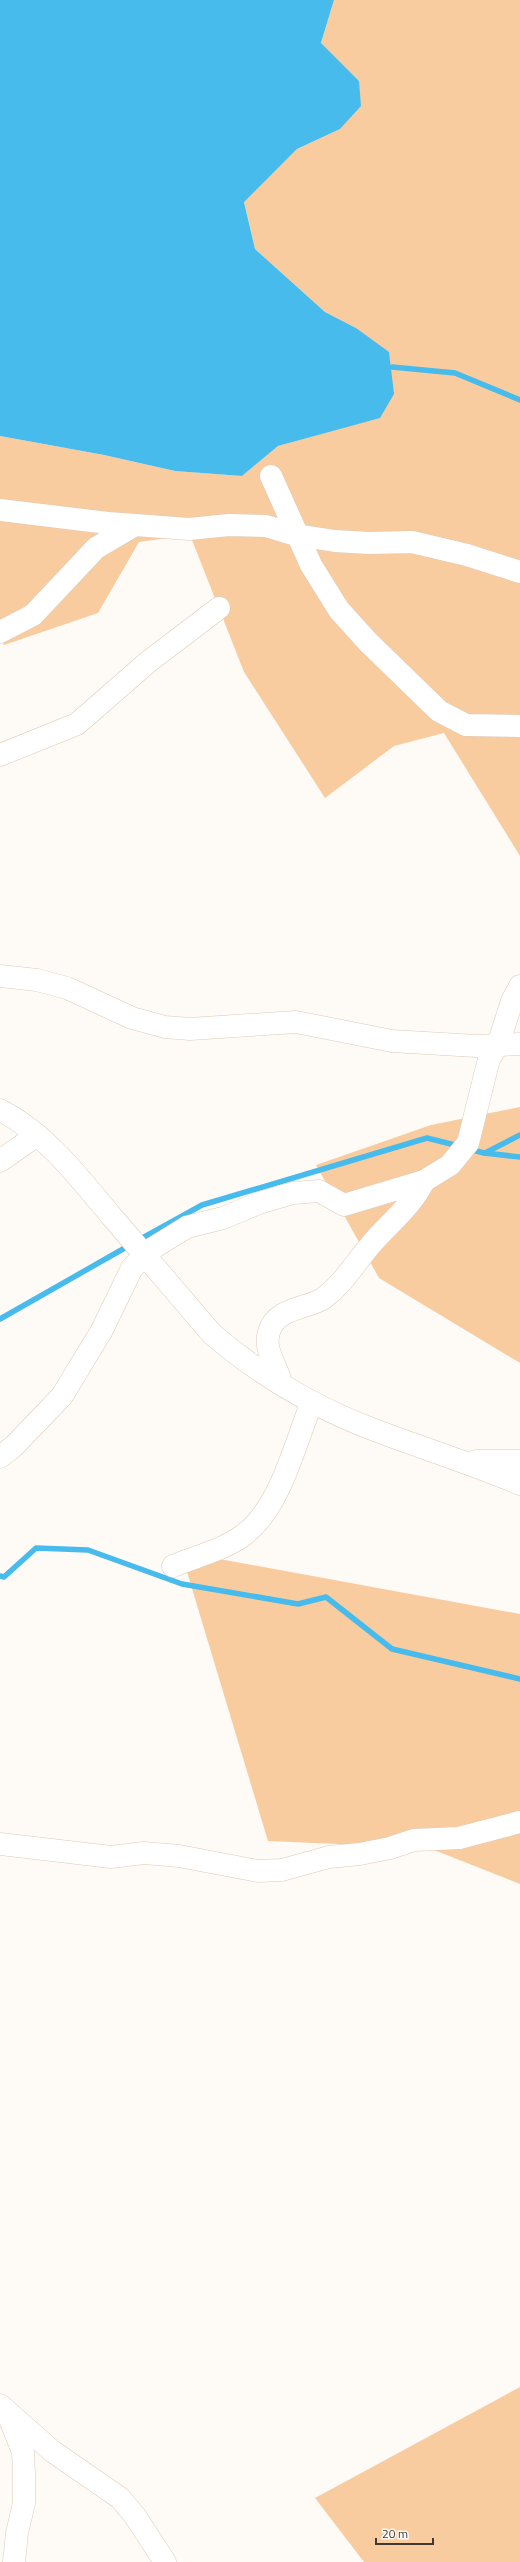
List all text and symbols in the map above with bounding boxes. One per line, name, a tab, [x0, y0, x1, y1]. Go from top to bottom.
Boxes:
scale bar	[376, 2520, 433, 2546]
text: 20 m	[382, 2524, 408, 2543]

